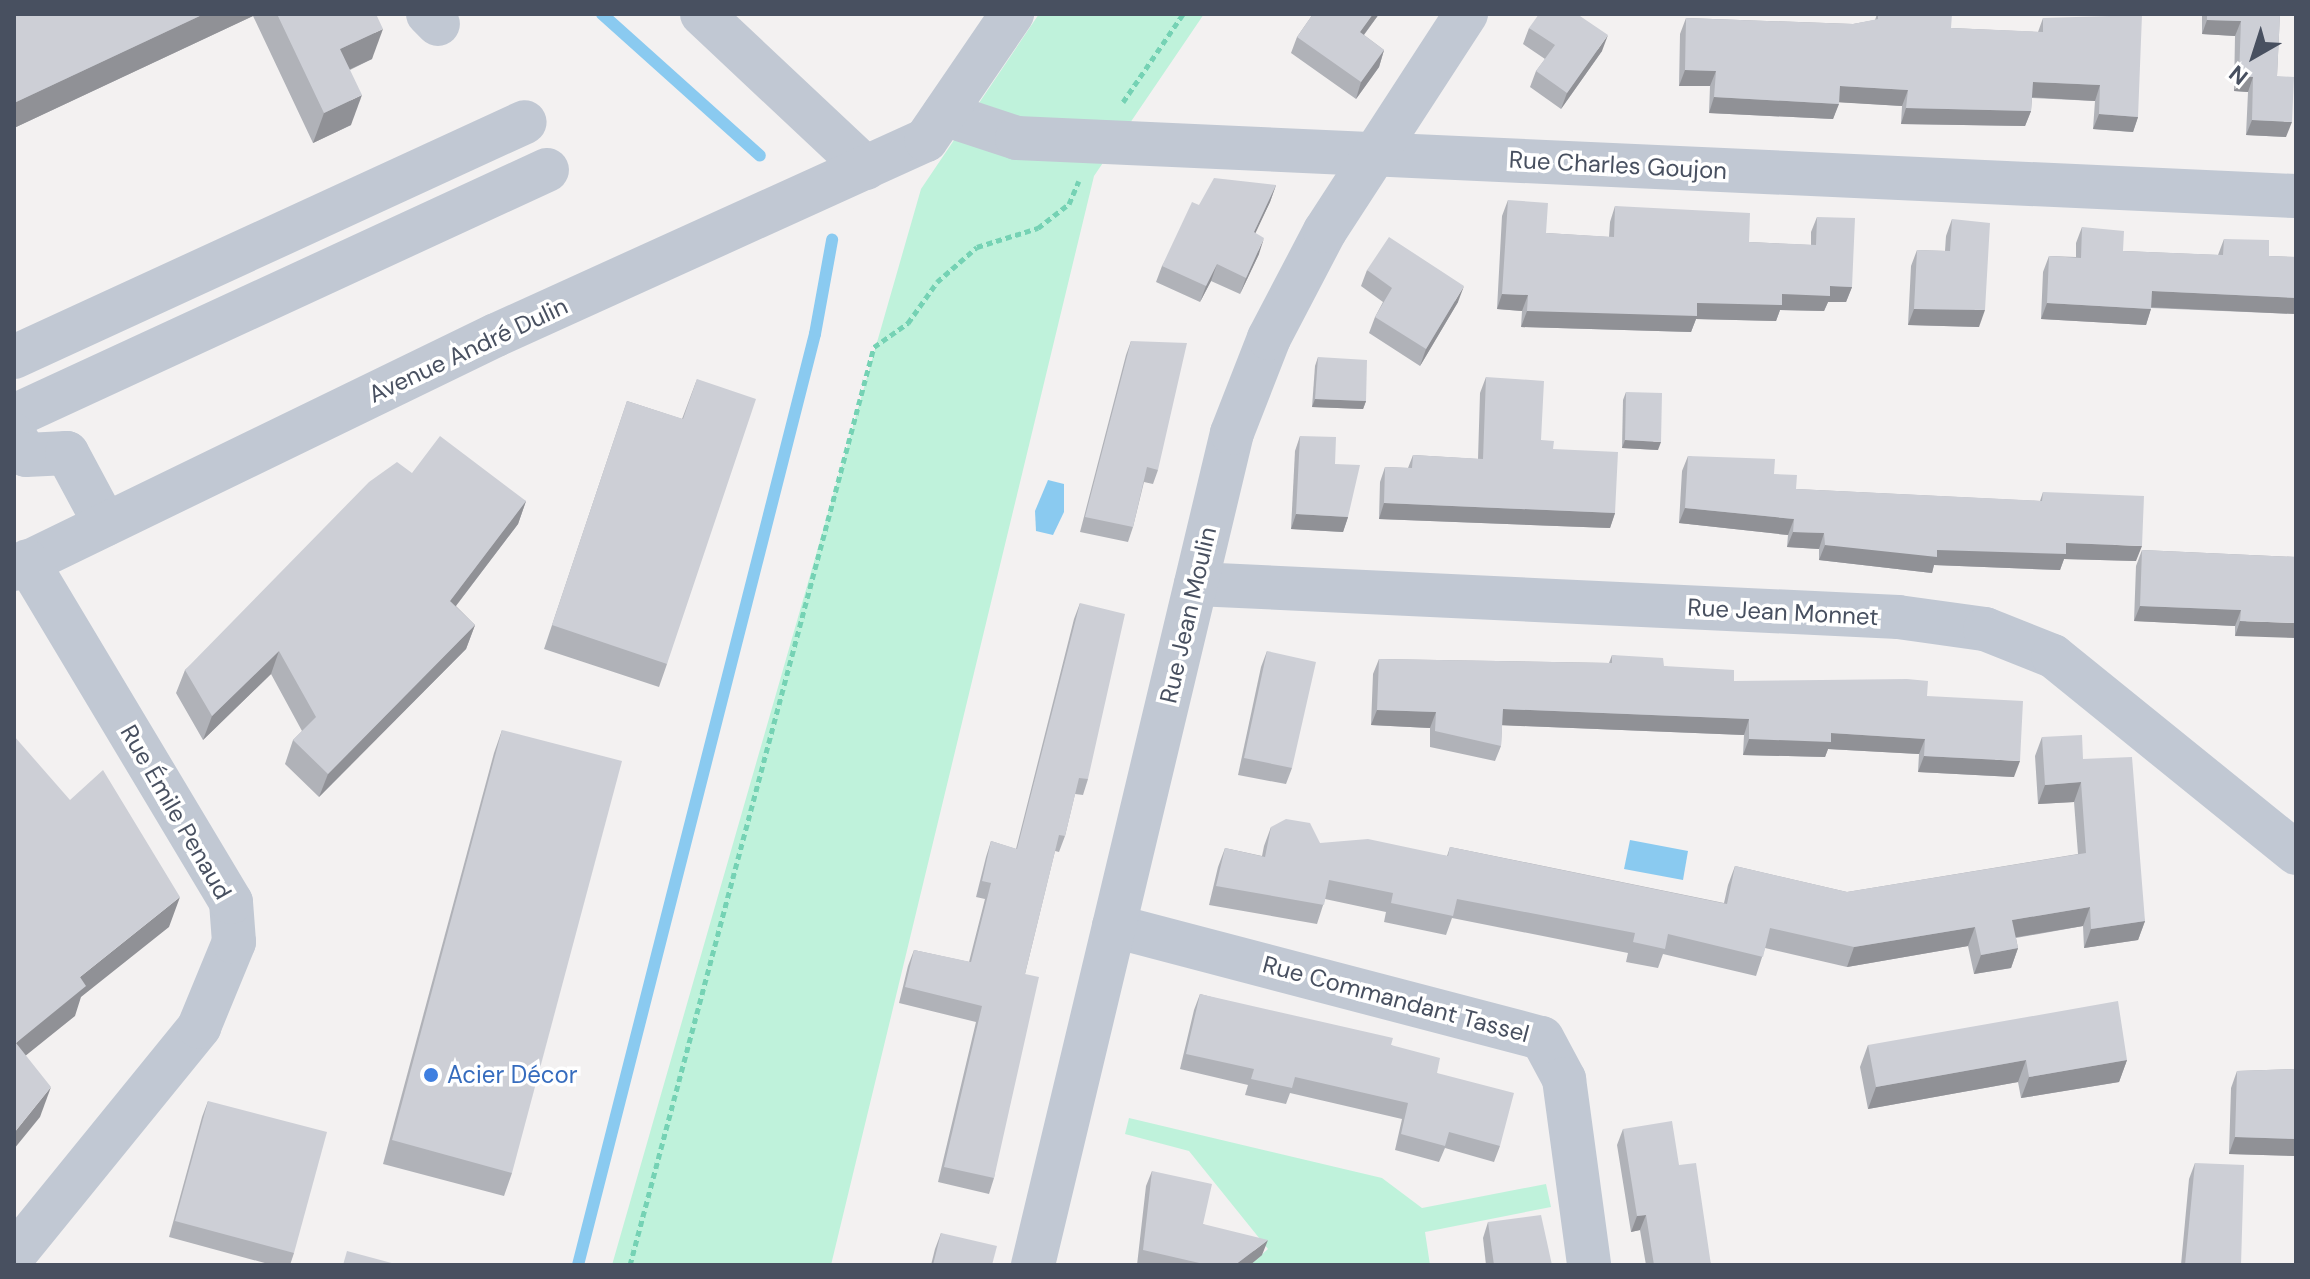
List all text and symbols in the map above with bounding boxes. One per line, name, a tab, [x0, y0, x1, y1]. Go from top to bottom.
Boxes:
north arrow	[2214, 16, 2294, 96]
text: N	[2223, 59, 2254, 91]
street label: Rue Charles Goujon	[1508, 145, 1728, 185]
street label: Avenue André Dulin	[364, 291, 572, 409]
street label: Rue Jean Moulin	[1154, 524, 1222, 706]
street label: Rue Jean Monnet	[1687, 593, 1879, 631]
street label: Rue Émile Penaud	[114, 720, 238, 904]
street label: Rue Commandant Tassel	[1260, 950, 1532, 1048]
place label: Acier Décor	[447, 1061, 578, 1089]
marker: Acier Décor	[422, 1066, 440, 1084]

